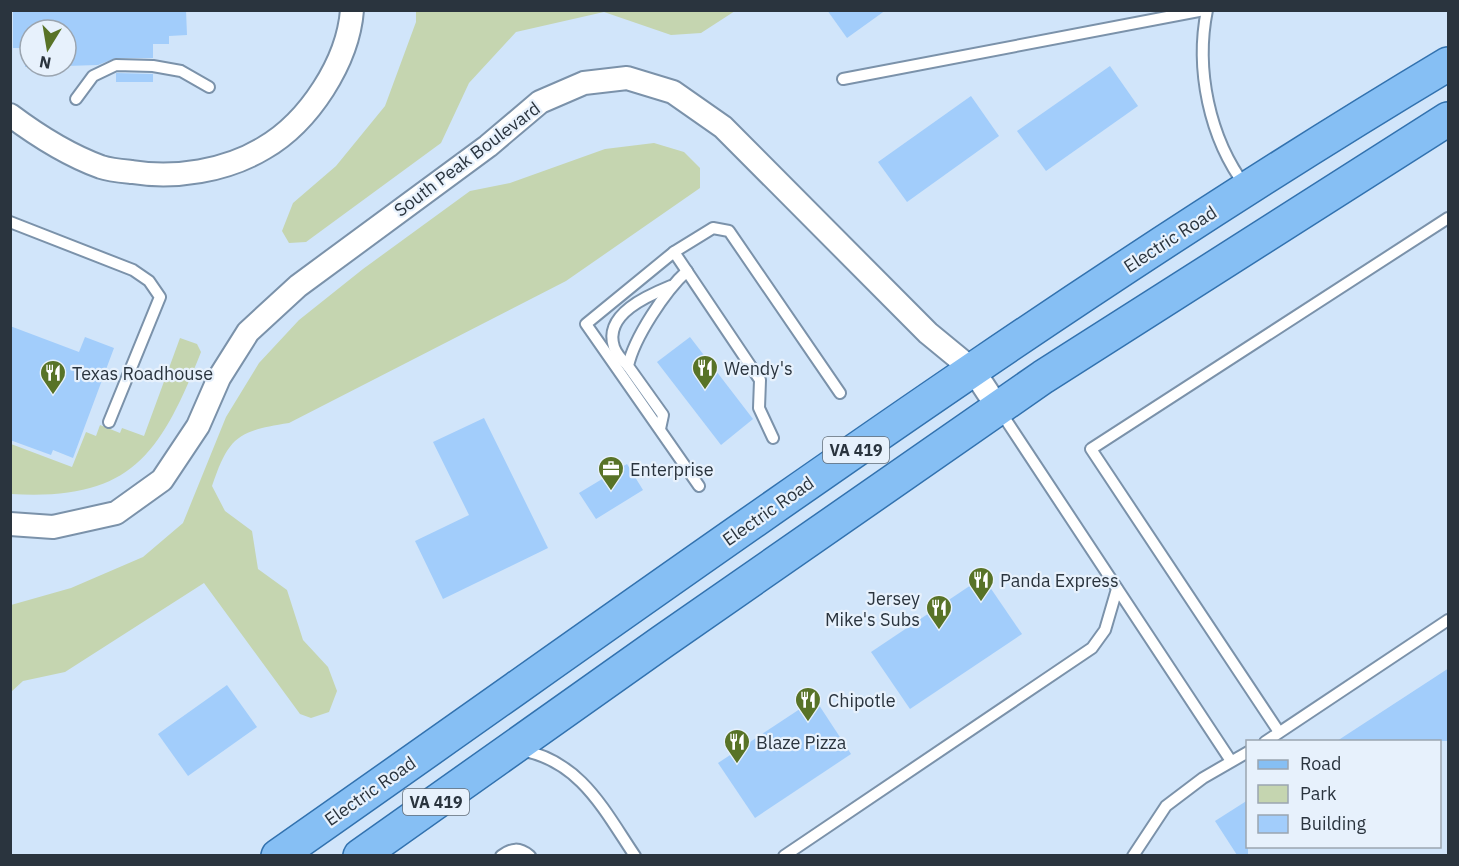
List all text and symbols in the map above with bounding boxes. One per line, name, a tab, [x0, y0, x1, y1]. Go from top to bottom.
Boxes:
north arrow	[18, 18, 78, 78]
text: N	[38, 52, 53, 74]
street label: South Peak Boulevard	[389, 96, 545, 222]
street label: Electric Road	[1119, 200, 1221, 278]
restaurant icon: Wendy's	[690, 353, 720, 391]
place label: Wendy's	[724, 357, 793, 380]
restaurant icon: Texas Roadhouse	[38, 358, 68, 396]
place label: Texas Roadhouse	[72, 362, 213, 385]
road number: VA 419	[823, 437, 889, 463]
office icon: Enterprise	[596, 454, 626, 492]
place label: Enterprise	[630, 458, 714, 481]
street label: Electric Road	[718, 471, 818, 551]
restaurant icon: Panda Express	[966, 565, 996, 603]
place label: Panda Express	[1000, 569, 1119, 592]
place label: Jersey Mike's Subs	[825, 587, 920, 631]
restaurant icon: Jersey Mike's Subs	[924, 593, 954, 631]
restaurant icon: Chipotle	[793, 685, 823, 723]
place label: Chipotle	[828, 689, 896, 712]
restaurant icon: Blaze Pizza	[722, 727, 752, 765]
place label: Blaze Pizza	[756, 731, 847, 754]
legend	[1246, 740, 1441, 848]
street label: Electric Road	[320, 751, 420, 831]
text: Road	[1300, 752, 1341, 775]
text: Park	[1300, 782, 1337, 805]
road number: VA 419	[403, 789, 469, 815]
text: Building	[1300, 812, 1367, 835]

